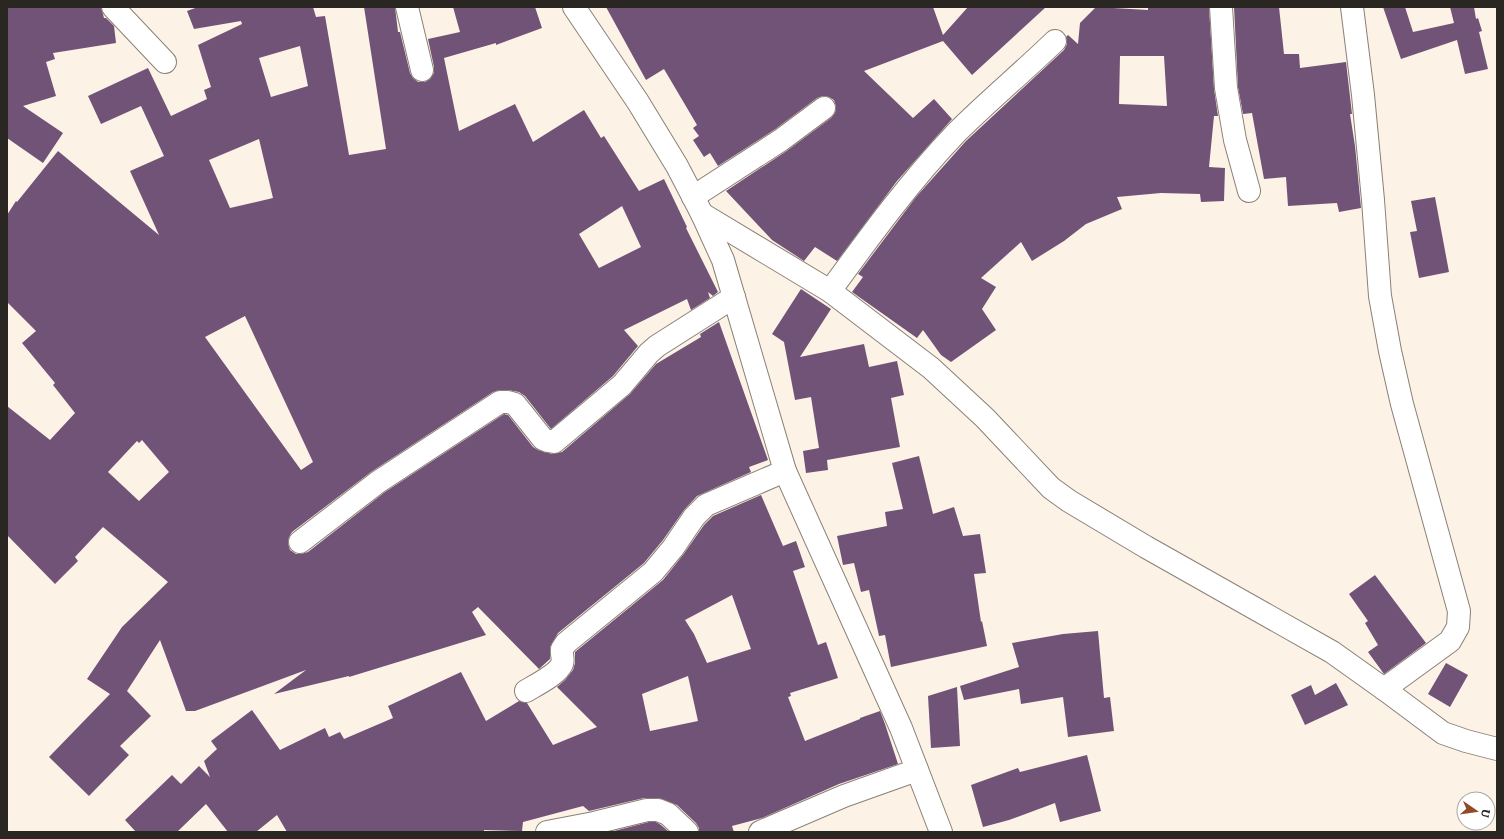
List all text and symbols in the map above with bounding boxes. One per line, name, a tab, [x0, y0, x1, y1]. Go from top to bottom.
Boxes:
north arrow	[1456, 791, 1496, 831]
text: U	[1478, 807, 1495, 820]

